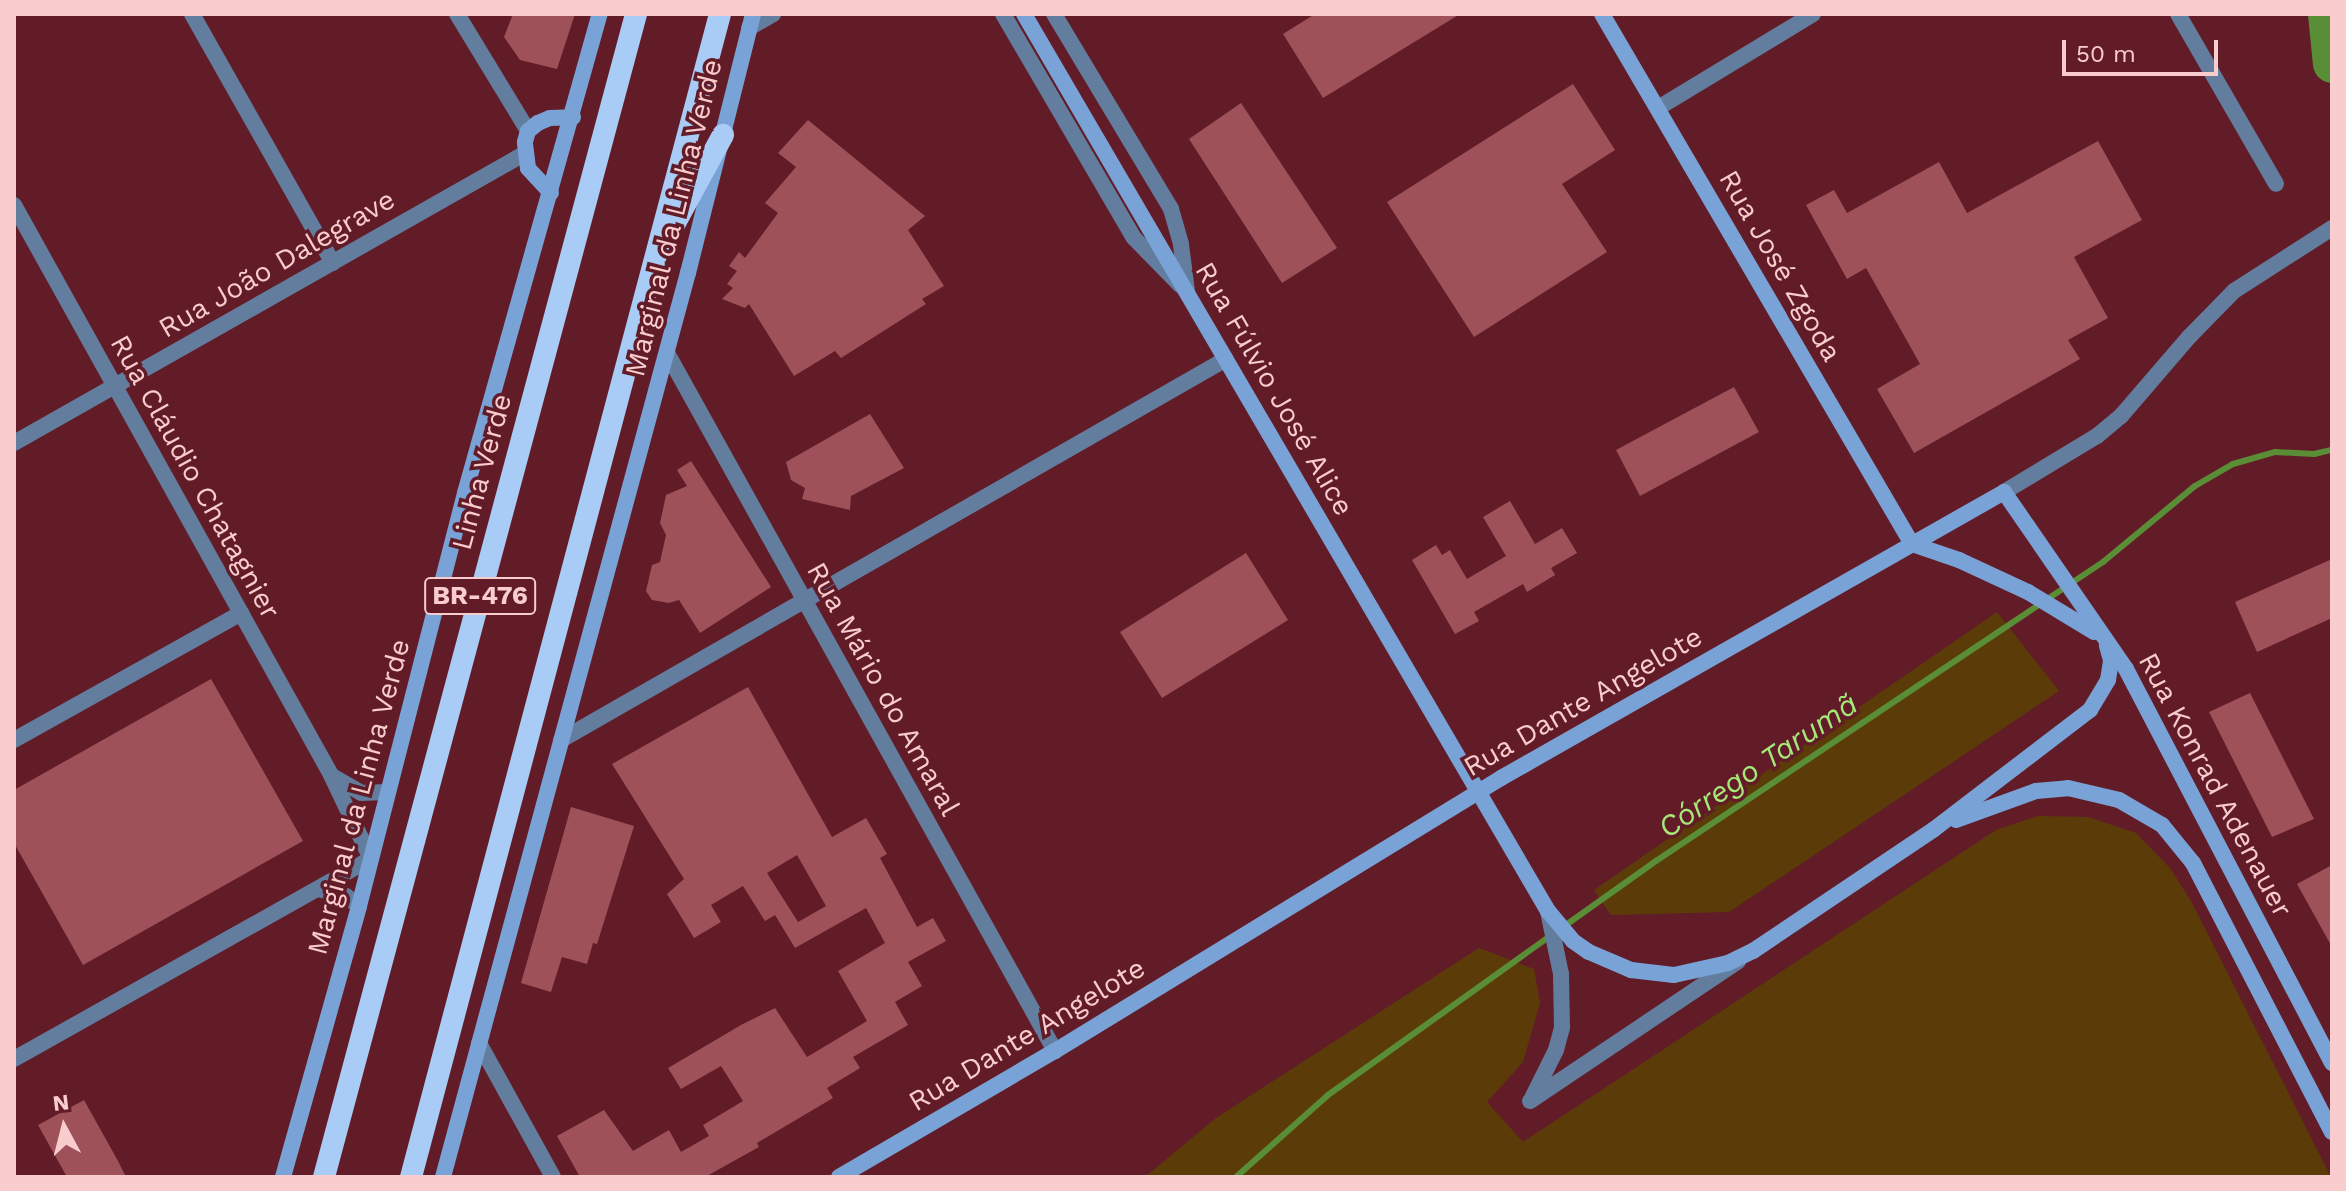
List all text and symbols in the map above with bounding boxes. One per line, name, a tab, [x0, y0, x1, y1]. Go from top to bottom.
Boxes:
scale bar	[2066, 24, 2222, 74]
text: 50 m	[2076, 40, 2136, 68]
street label: Marginal da Linha Verde	[618, 54, 730, 382]
street label: Rua José Zgoda	[1711, 164, 1849, 368]
street label: Rua João Dalegrave	[152, 182, 402, 346]
street label: Rua Fúlvio José Alice	[1187, 255, 1361, 523]
street label: Rua Cláudio Chatagnier	[103, 329, 287, 625]
street label: Linha Verde	[445, 389, 519, 555]
street label: Rua Mário do Amaral	[799, 556, 967, 822]
road number: BR-476	[424, 574, 536, 618]
street label: Rua Dante Angelote	[1457, 620, 1709, 784]
street label: Marginal da Linha Verde	[300, 634, 418, 960]
street label: Rua Konrad Adenauer	[2131, 646, 2299, 924]
water label: Córrego Tarumã	[1651, 686, 1865, 846]
street label: Rua Dante Angelote	[902, 951, 1152, 1119]
north arrow	[24, 1087, 104, 1167]
text: N	[51, 1089, 71, 1116]

